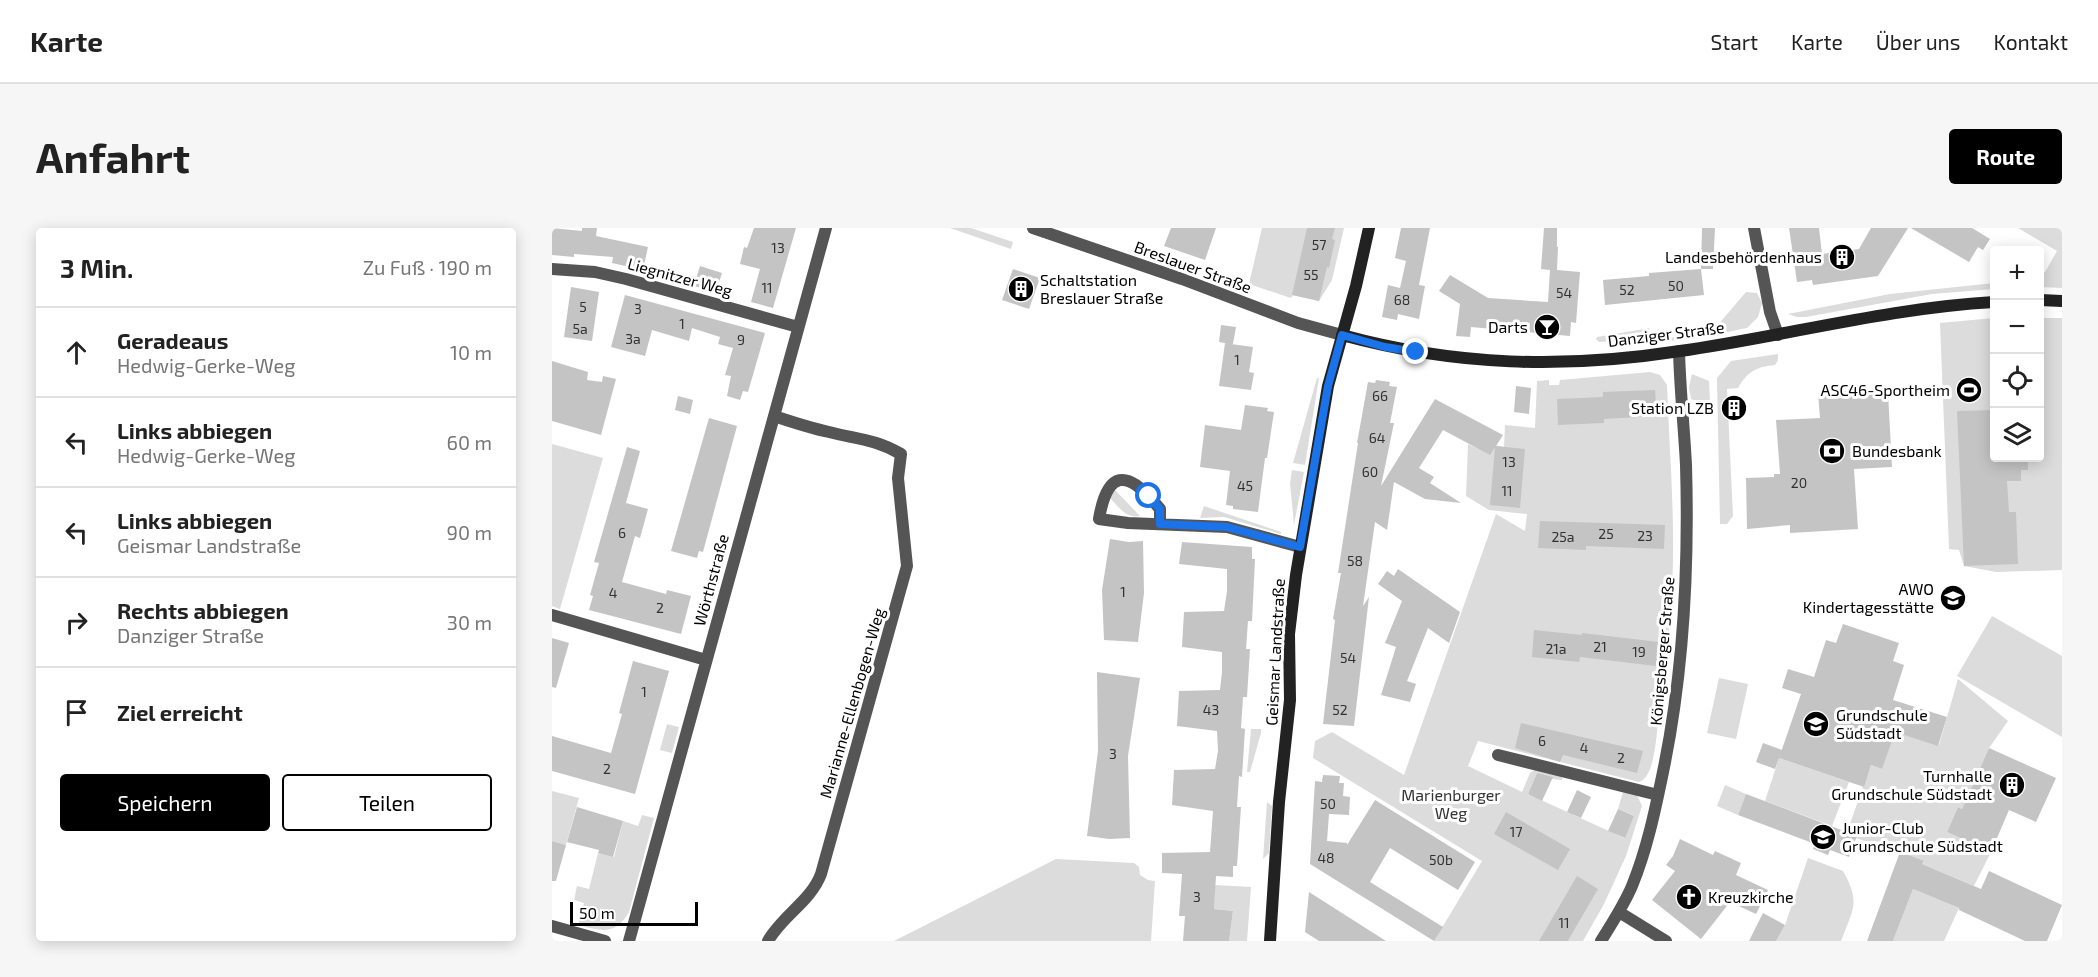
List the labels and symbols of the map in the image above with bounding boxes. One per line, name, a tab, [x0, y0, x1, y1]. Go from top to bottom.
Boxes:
house number: 57	[1312, 236, 1326, 253]
street label: Breslauer Straße	[1132, 237, 1254, 297]
house number: 13	[771, 239, 785, 256]
building icon: Landesbehördenhaus	[1827, 242, 1857, 272]
place label: Landesbehördenhaus	[1665, 247, 1822, 266]
street label: Liegnitzer Weg	[626, 253, 735, 300]
house number: 55	[1303, 266, 1319, 283]
place label: Schaltstation Breslauer Straße	[1040, 270, 1163, 307]
building icon: Schaltstation Breslauer Straße	[1006, 274, 1036, 304]
house number: 50	[1668, 277, 1684, 294]
house number: 11	[761, 279, 773, 296]
house number: 52	[1619, 281, 1635, 298]
house number: 54	[1556, 284, 1572, 301]
house number: 68	[1394, 291, 1410, 308]
house number: 5	[579, 298, 587, 315]
house number: 3	[634, 300, 642, 317]
bar icon: Darts	[1532, 312, 1562, 342]
house number: 1	[679, 315, 685, 332]
place label: Darts	[1488, 317, 1528, 336]
street label: Danziger Straße	[1606, 317, 1725, 350]
house number: 5a	[572, 320, 588, 337]
house number: 3a	[625, 330, 641, 347]
house number: 9	[737, 331, 745, 348]
route end	[1402, 338, 1428, 364]
house number: 1	[1234, 351, 1240, 368]
sports icon: ASC46-Sportheim	[1954, 375, 1984, 405]
place label: ASC46-Sportheim	[1821, 380, 1950, 399]
house number: 66	[1372, 387, 1388, 404]
building icon: Station LZB	[1719, 393, 1749, 423]
place label: Station LZB	[1631, 398, 1714, 417]
house number: 64	[1369, 429, 1385, 446]
bank icon: Bundesbank	[1817, 436, 1847, 466]
place label: Bundesbank	[1852, 441, 1942, 460]
house number: 13	[1502, 453, 1516, 470]
house number: 60	[1362, 463, 1378, 480]
house number: 20	[1791, 474, 1807, 491]
house number: 45	[1237, 477, 1253, 494]
route start	[1135, 482, 1161, 508]
house number: 11	[1501, 482, 1513, 499]
house number: 6	[618, 524, 626, 541]
house number: 25	[1598, 525, 1614, 542]
house number: 23	[1637, 527, 1653, 544]
house number: 25a	[1551, 528, 1575, 545]
street label: Wörthstraße	[689, 532, 732, 628]
house number: 58	[1347, 552, 1363, 569]
street label: Königsberger Straße	[1646, 576, 1677, 726]
street label: Geismar Landstraße	[1261, 578, 1288, 726]
place label: AWO Kindertagesstätte	[1803, 579, 1934, 616]
house number: 1	[1120, 583, 1126, 600]
school or university icon: AWO Kindertagesstätte	[1938, 583, 1968, 613]
house number: 4	[609, 584, 617, 601]
house number: 2	[656, 599, 664, 616]
street label: Marianne-Ellenbogen-Weg	[815, 605, 888, 800]
house number: 21	[1593, 638, 1607, 655]
house number: 21a	[1545, 640, 1567, 657]
house number: 19	[1632, 643, 1646, 660]
house number: 54	[1340, 649, 1356, 666]
house number: 1	[641, 683, 647, 700]
house number: 43	[1203, 701, 1219, 718]
house number: 52	[1332, 701, 1348, 718]
place label: Grundschule Südstadt	[1836, 705, 1928, 742]
school or university icon: Grundschule Südstadt	[1801, 709, 1831, 739]
house number: 6	[1538, 732, 1546, 749]
house number: 4	[1580, 739, 1588, 756]
house number: 3	[1109, 745, 1117, 762]
house number: 2	[1617, 749, 1625, 766]
house number: 2	[603, 760, 611, 777]
place label: Turnhalle Grundschule Südstadt	[1831, 766, 1992, 803]
building icon: Turnhalle Grundschule Südstadt	[1997, 770, 2027, 800]
park label: Marienburger Weg	[1401, 785, 1501, 822]
house number: 50	[1320, 795, 1336, 812]
place label: Junior-Club Grundschule Südstadt	[1842, 818, 2003, 855]
school or university icon: Junior-Club Grundschule Südstadt	[1808, 822, 1838, 852]
house number: 17	[1510, 823, 1522, 840]
house number: 48	[1317, 849, 1335, 866]
house number: 50b	[1429, 851, 1453, 868]
church icon: Kreuzkirche	[1674, 882, 1704, 912]
place label: Kreuzkirche	[1708, 887, 1794, 906]
house number: 3	[1193, 888, 1201, 905]
scale bar	[570, 899, 698, 926]
house number: 11	[1558, 914, 1570, 931]

